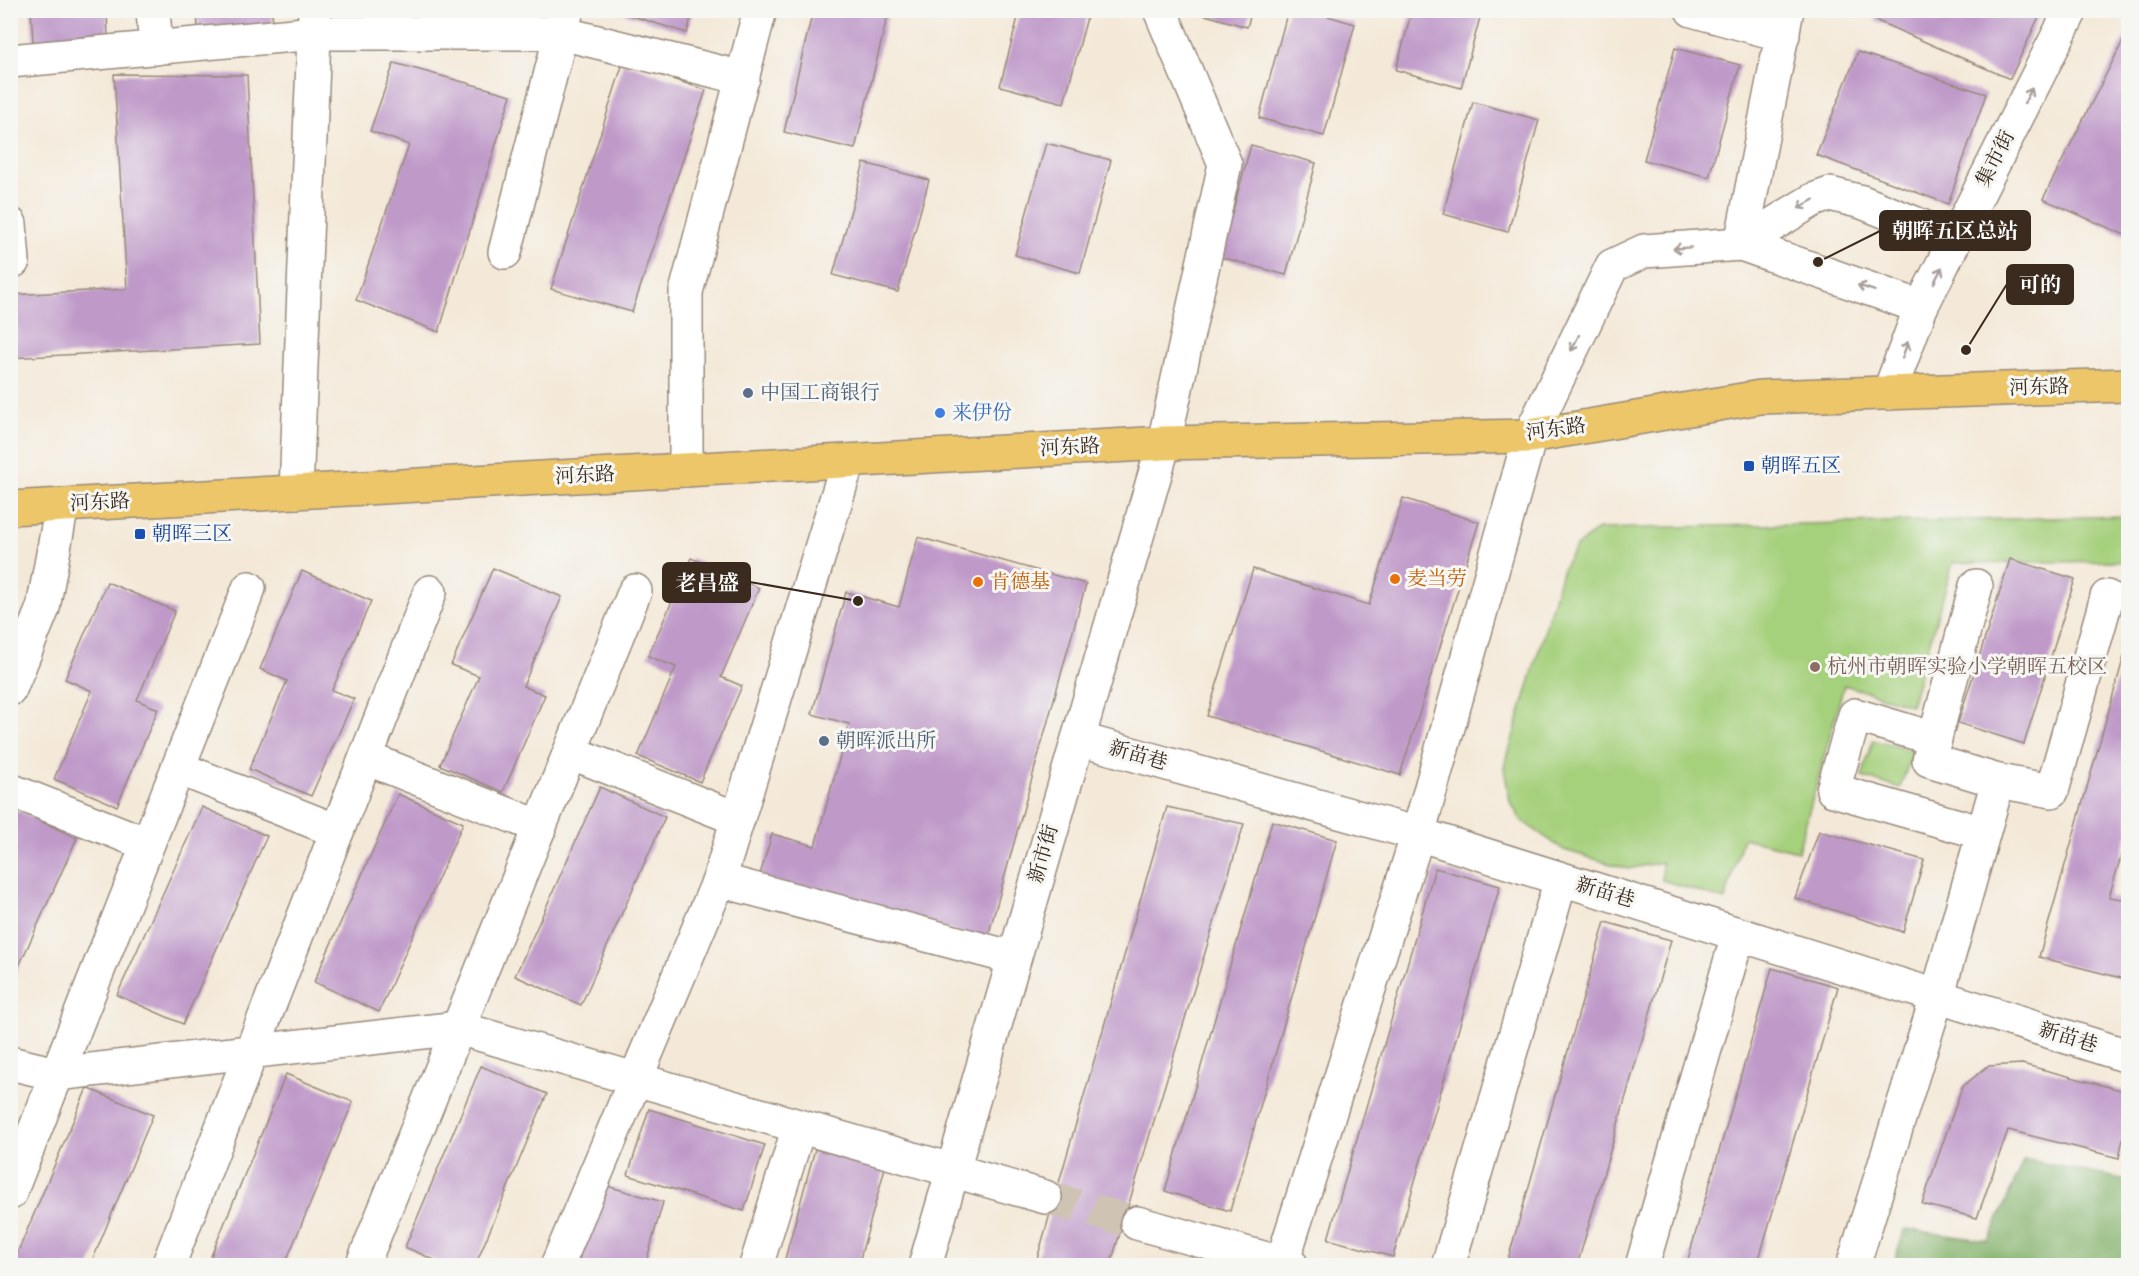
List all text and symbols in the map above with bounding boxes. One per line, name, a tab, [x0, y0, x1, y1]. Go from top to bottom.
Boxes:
one-way arrow	[2022, 87, 2034, 105]
street label: 集市街	[1971, 127, 2021, 191]
one-way arrow	[1798, 198, 1815, 210]
callout: 朝晖五区总站	[1880, 211, 2030, 250]
text: 朝晖五区总站	[1892, 219, 2018, 245]
one-way arrow	[1673, 243, 1693, 254]
callout: 可的	[2007, 265, 2073, 304]
one-way arrow	[1932, 266, 1944, 284]
text: 可的	[2019, 273, 2061, 299]
one-way arrow	[1857, 282, 1876, 293]
one-way arrow	[1569, 333, 1580, 351]
one-way arrow	[1900, 341, 1911, 360]
street label: 河东路	[2009, 374, 2069, 402]
place label: 中国工商银行	[760, 381, 880, 406]
marker: 中国工商银行	[741, 386, 755, 400]
place label: 来伊份	[952, 401, 1012, 426]
marker: 来伊份	[933, 406, 947, 420]
street label: 河东路	[1525, 413, 1587, 447]
street label: 河东路	[1039, 434, 1101, 462]
place label: 朝晖五区	[1761, 454, 1841, 479]
marker: 朝晖五区	[1742, 459, 1756, 473]
street label: 河东路	[554, 462, 616, 490]
street label: 河东路	[69, 489, 131, 517]
place label: 朝晖三区	[152, 522, 232, 547]
marker: 朝晖三区	[133, 527, 147, 541]
callout: 老昌盛	[663, 563, 750, 602]
place label: 麦当劳	[1407, 567, 1467, 592]
place label: 肯德基	[990, 570, 1050, 595]
text: 老昌盛	[676, 571, 739, 597]
marker: 麦当劳	[1388, 572, 1402, 586]
marker: 肯德基	[971, 575, 985, 589]
place label: 杭州市朝晖实验小学朝晖五校区	[1827, 655, 2107, 680]
marker: 杭州市朝晖实验小学朝晖五校区	[1808, 660, 1822, 674]
place label: 朝晖派出所	[836, 729, 936, 754]
marker: 朝晖派出所	[817, 734, 831, 748]
street label: 新苗巷	[1106, 736, 1170, 776]
street label: 新市街	[1024, 822, 1064, 886]
street label: 新苗巷	[1573, 872, 1637, 914]
street label: 新苗巷	[2036, 1017, 2100, 1059]

